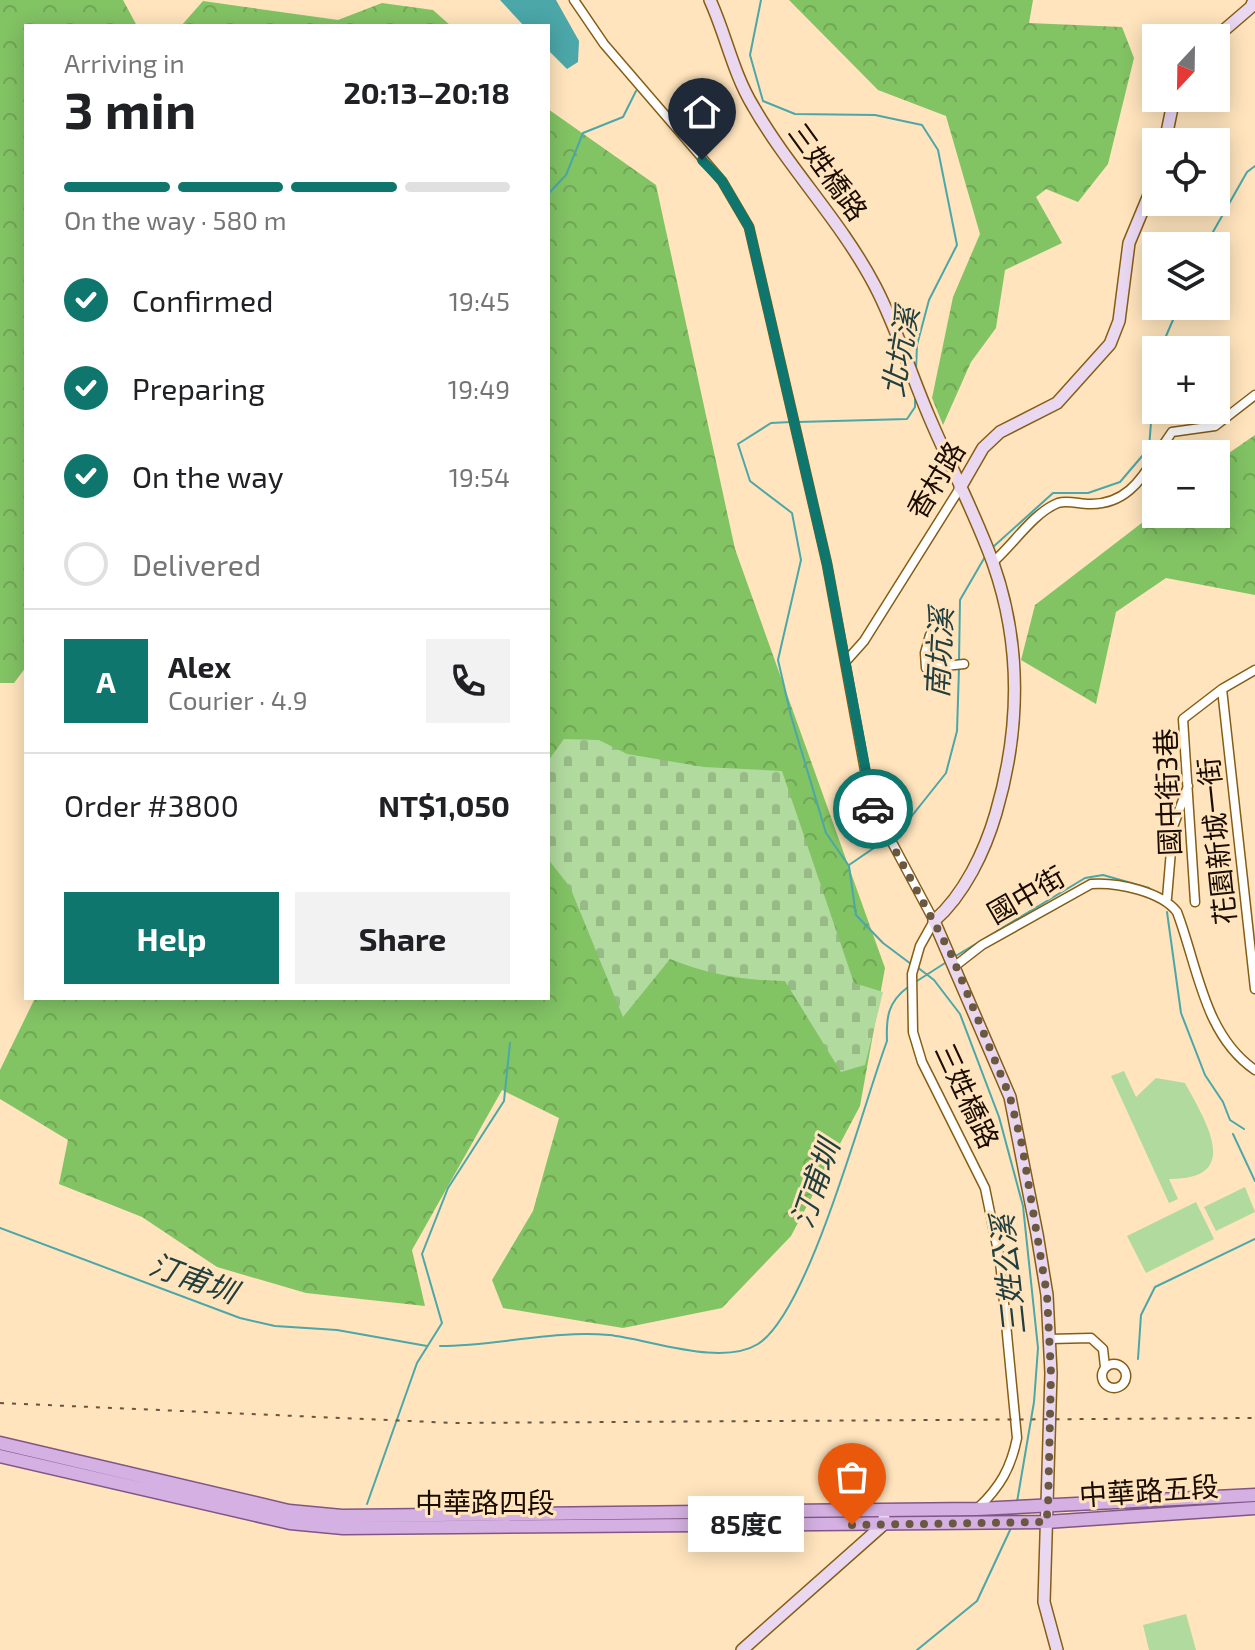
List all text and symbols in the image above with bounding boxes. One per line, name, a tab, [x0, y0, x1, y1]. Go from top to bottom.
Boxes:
north arrow	[1142, 24, 1230, 112]
map controls	[1142, 24, 1230, 528]
text: Arriving in	[64, 47, 185, 78]
text: 20:13–20:18	[343, 74, 510, 110]
text: 3 min	[64, 77, 196, 139]
pin	[668, 78, 736, 160]
icon: home	[680, 90, 724, 134]
street label: 三姓橋路	[782, 116, 875, 227]
button: locate	[1142, 128, 1230, 216]
text: On the way · 580 m	[64, 204, 287, 235]
button: layers	[1142, 232, 1230, 320]
icon: check	[64, 278, 108, 322]
text: Confirmed	[132, 282, 273, 318]
text: 19:45	[449, 285, 510, 316]
water label: 北坑溪	[873, 300, 925, 399]
button: +	[1142, 336, 1230, 424]
icon: check	[64, 366, 108, 410]
text: Preparing	[132, 370, 265, 406]
text: 19:49	[448, 373, 510, 404]
street label: 香村路	[899, 435, 971, 524]
button: −	[1142, 440, 1230, 528]
icon: check	[64, 454, 108, 498]
text: On the way	[132, 458, 284, 494]
text: 19:54	[449, 461, 510, 492]
text: Delivered	[132, 546, 261, 582]
water label: 南坑溪	[918, 603, 959, 699]
button: phone	[426, 639, 510, 723]
text: Alex	[168, 648, 231, 684]
text: A	[96, 663, 116, 699]
text: Courier · 4.9	[168, 684, 308, 715]
street label: 國中街3巷	[1148, 728, 1186, 856]
street label: 花園新城一街	[1190, 756, 1242, 926]
courier	[833, 769, 913, 849]
text: Order #3800	[64, 787, 239, 823]
text: NT$1,050	[378, 787, 510, 823]
icon: car	[851, 787, 895, 831]
street label: 國中街	[981, 858, 1070, 930]
button: Help	[64, 892, 279, 984]
button: Share	[295, 892, 510, 984]
street label: 三姓橋路	[929, 1038, 1007, 1154]
water label: 汀甫圳	[782, 1131, 847, 1232]
water label: 三姓公溪	[982, 1210, 1031, 1337]
water label: 汀甫圳	[145, 1245, 246, 1311]
pin	[818, 1443, 886, 1525]
icon: bag	[830, 1455, 874, 1499]
street label: 中華路五段	[1078, 1468, 1220, 1512]
street label: 中華路四段	[415, 1485, 555, 1519]
callout: 85度C	[688, 1497, 804, 1553]
text: 85度C	[710, 1508, 782, 1539]

